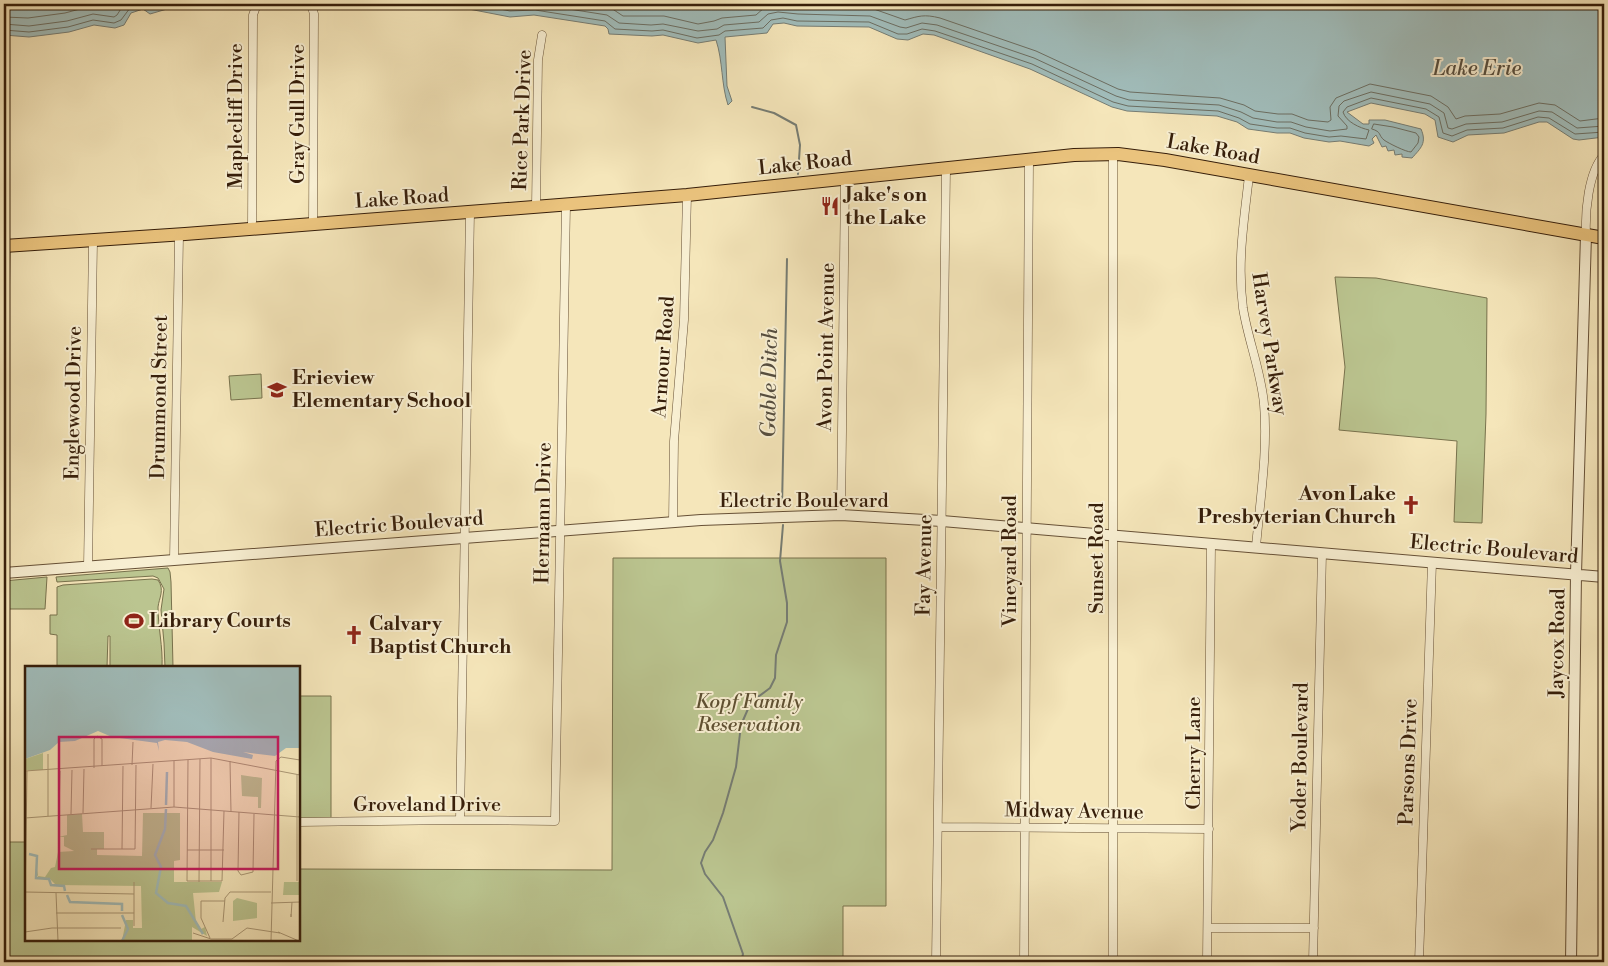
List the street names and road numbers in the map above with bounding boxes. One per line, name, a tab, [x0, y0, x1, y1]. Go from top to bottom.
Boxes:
street label: Maplecliff Drive	[224, 43, 249, 189]
street label: Gray Gull Drive	[286, 44, 311, 184]
street label: Rice Park Drive	[508, 49, 538, 191]
street label: Lake Road	[1164, 130, 1262, 171]
street label: Lake Road	[757, 147, 854, 181]
street label: Lake Road	[354, 183, 451, 215]
street label: Avon Point Avenue	[813, 262, 841, 433]
street label: Harvey Parkway	[1245, 271, 1293, 417]
street label: Armour Road	[647, 295, 681, 420]
street label: Drummond Street	[146, 315, 174, 479]
street label: Englewood Drive	[60, 326, 88, 480]
street label: Hermann Drive	[530, 442, 558, 584]
street label: Electric Boulevard	[719, 489, 889, 514]
street label: Vineyard Road	[998, 494, 1023, 628]
street label: Sunset Road	[1085, 502, 1110, 614]
street label: Electric Boulevard	[314, 507, 485, 543]
street label: Fay Avenue	[912, 514, 938, 616]
street label: Electric Boulevard	[1409, 530, 1580, 570]
street label: Jaycox Road	[1545, 588, 1571, 699]
street label: Yoder Boulevard	[1287, 681, 1315, 833]
street label: Cherry Lane	[1182, 696, 1207, 810]
street label: Parsons Drive	[1394, 698, 1424, 826]
street label: Groveland Drive	[353, 793, 501, 818]
street label: Midway Avenue	[1004, 798, 1144, 826]

